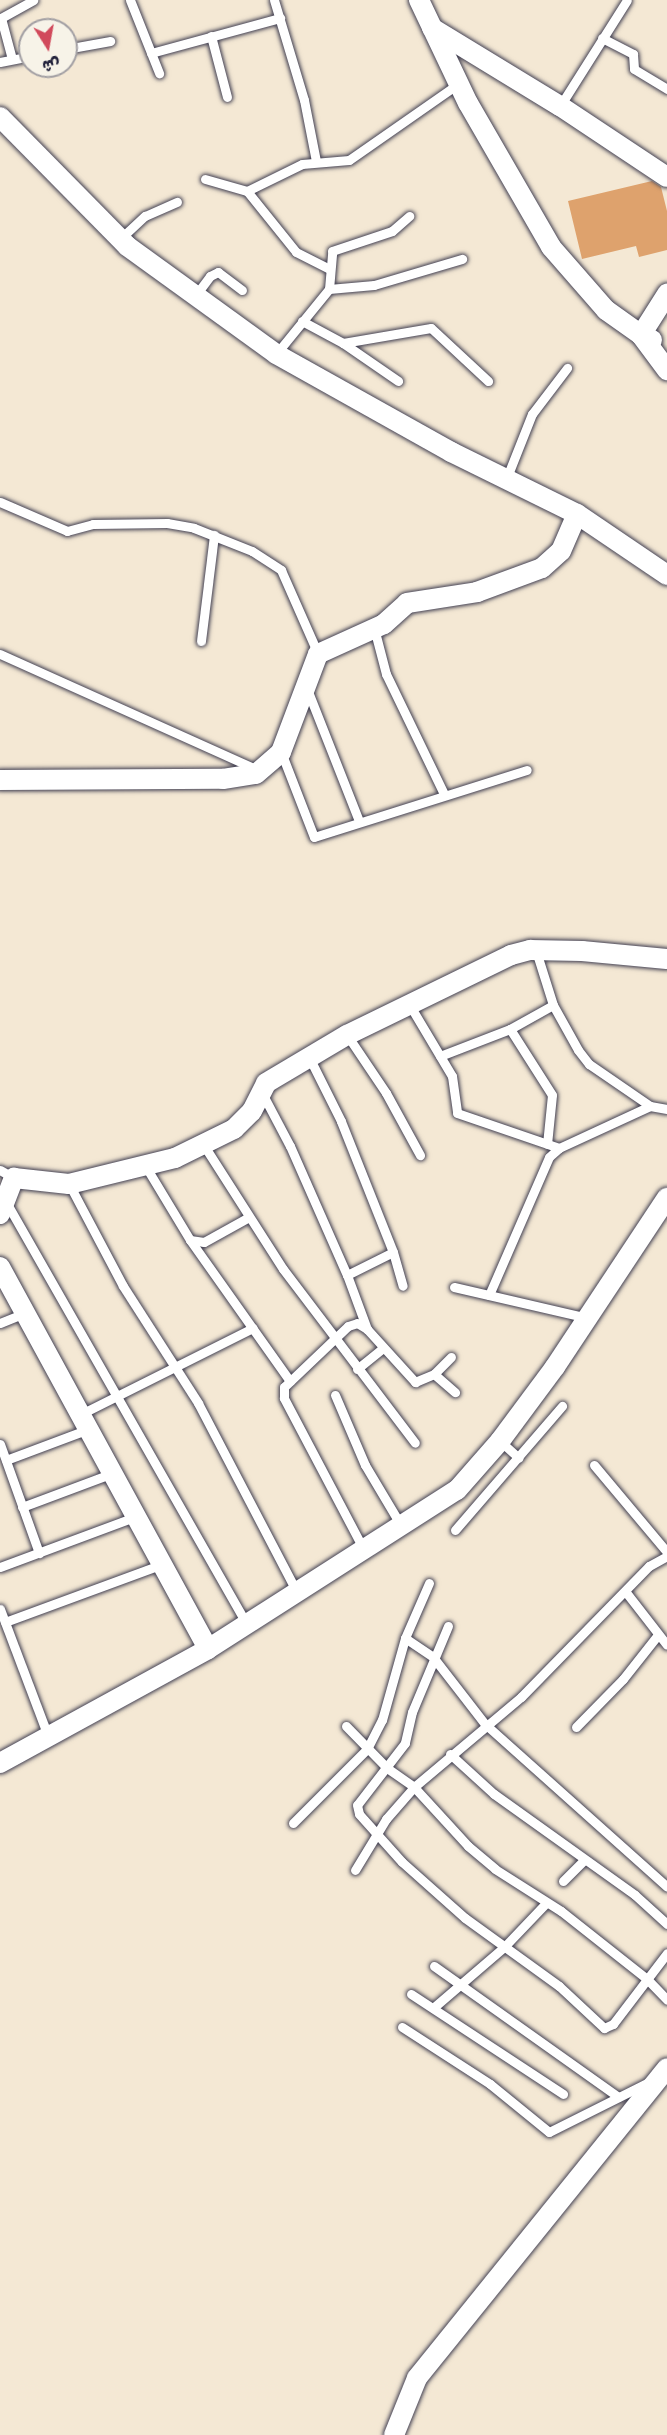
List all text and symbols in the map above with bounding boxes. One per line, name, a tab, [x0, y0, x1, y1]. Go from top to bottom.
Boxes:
north arrow	[18, 18, 78, 78]
text: ش	[41, 53, 62, 75]

